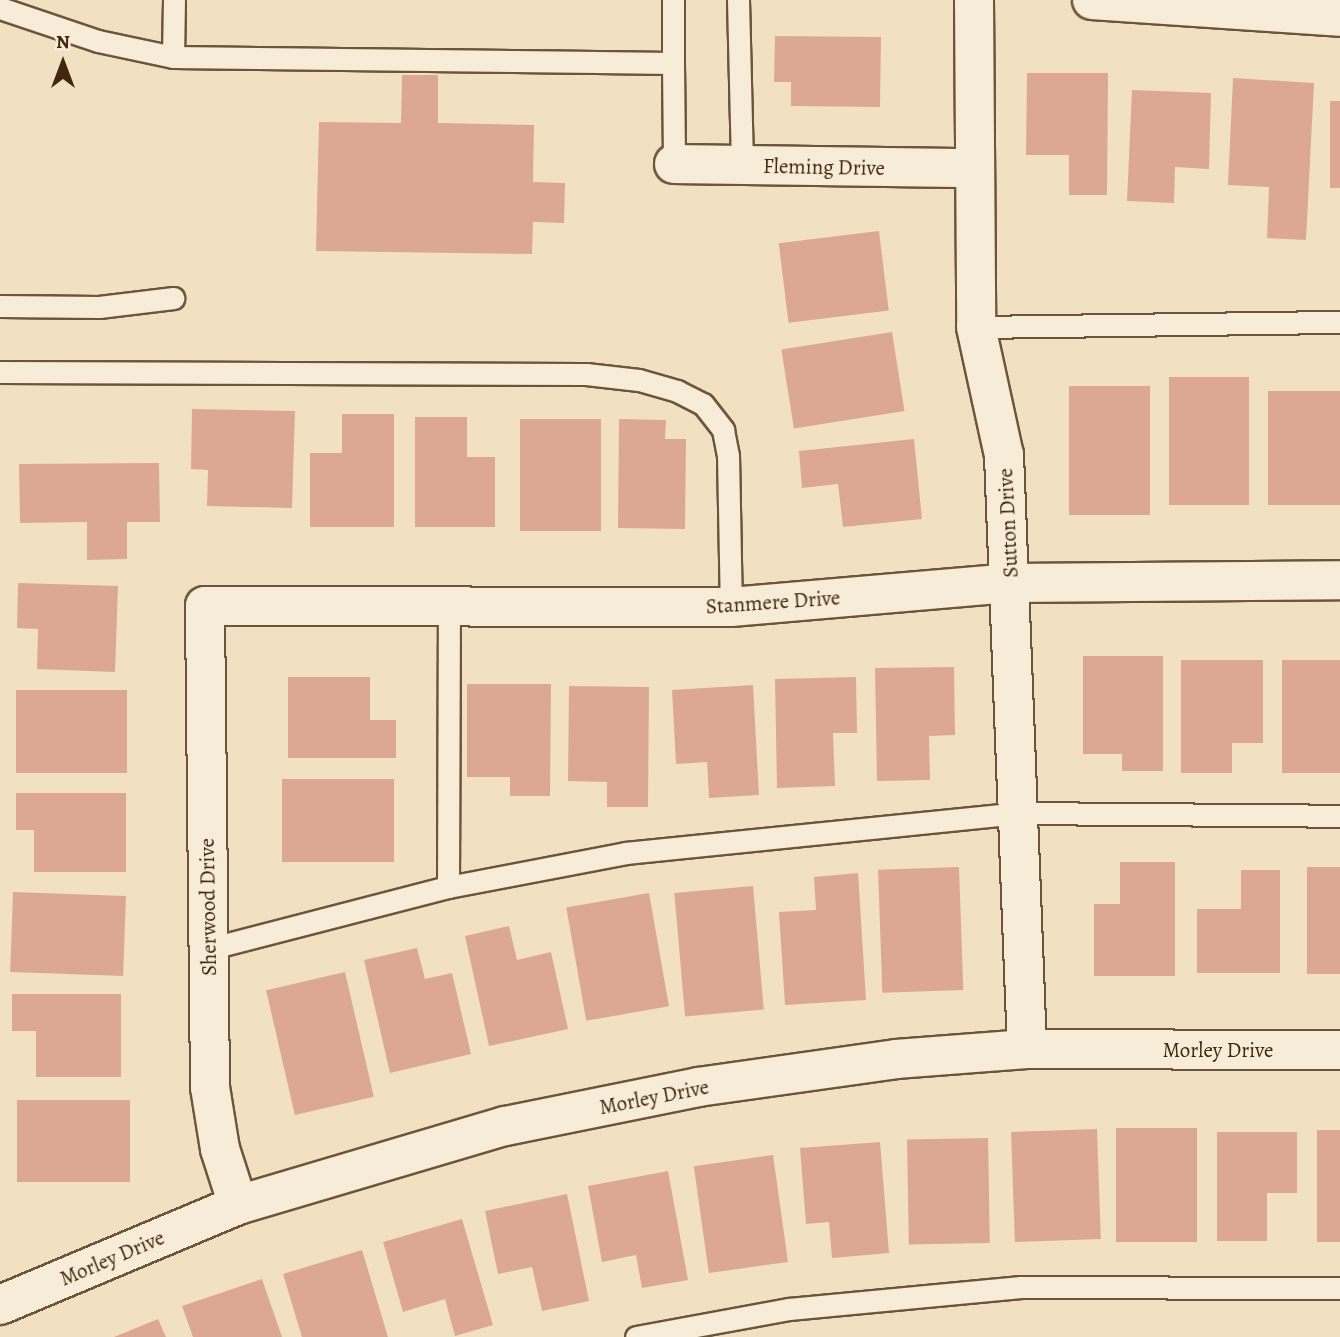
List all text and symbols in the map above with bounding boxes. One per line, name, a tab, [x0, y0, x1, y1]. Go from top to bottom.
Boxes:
north arrow	[28, 28, 98, 98]
text: N	[56, 29, 70, 55]
street label: Fleming Drive	[763, 153, 885, 181]
street label: Sutton Drive	[993, 468, 1023, 578]
street label: Stanmere Drive	[705, 585, 841, 619]
street label: Sherwood Drive	[194, 838, 222, 976]
street label: Morley Drive	[1162, 1037, 1274, 1063]
street label: Morley Drive	[597, 1074, 711, 1120]
street label: Morley Drive	[56, 1225, 168, 1291]

